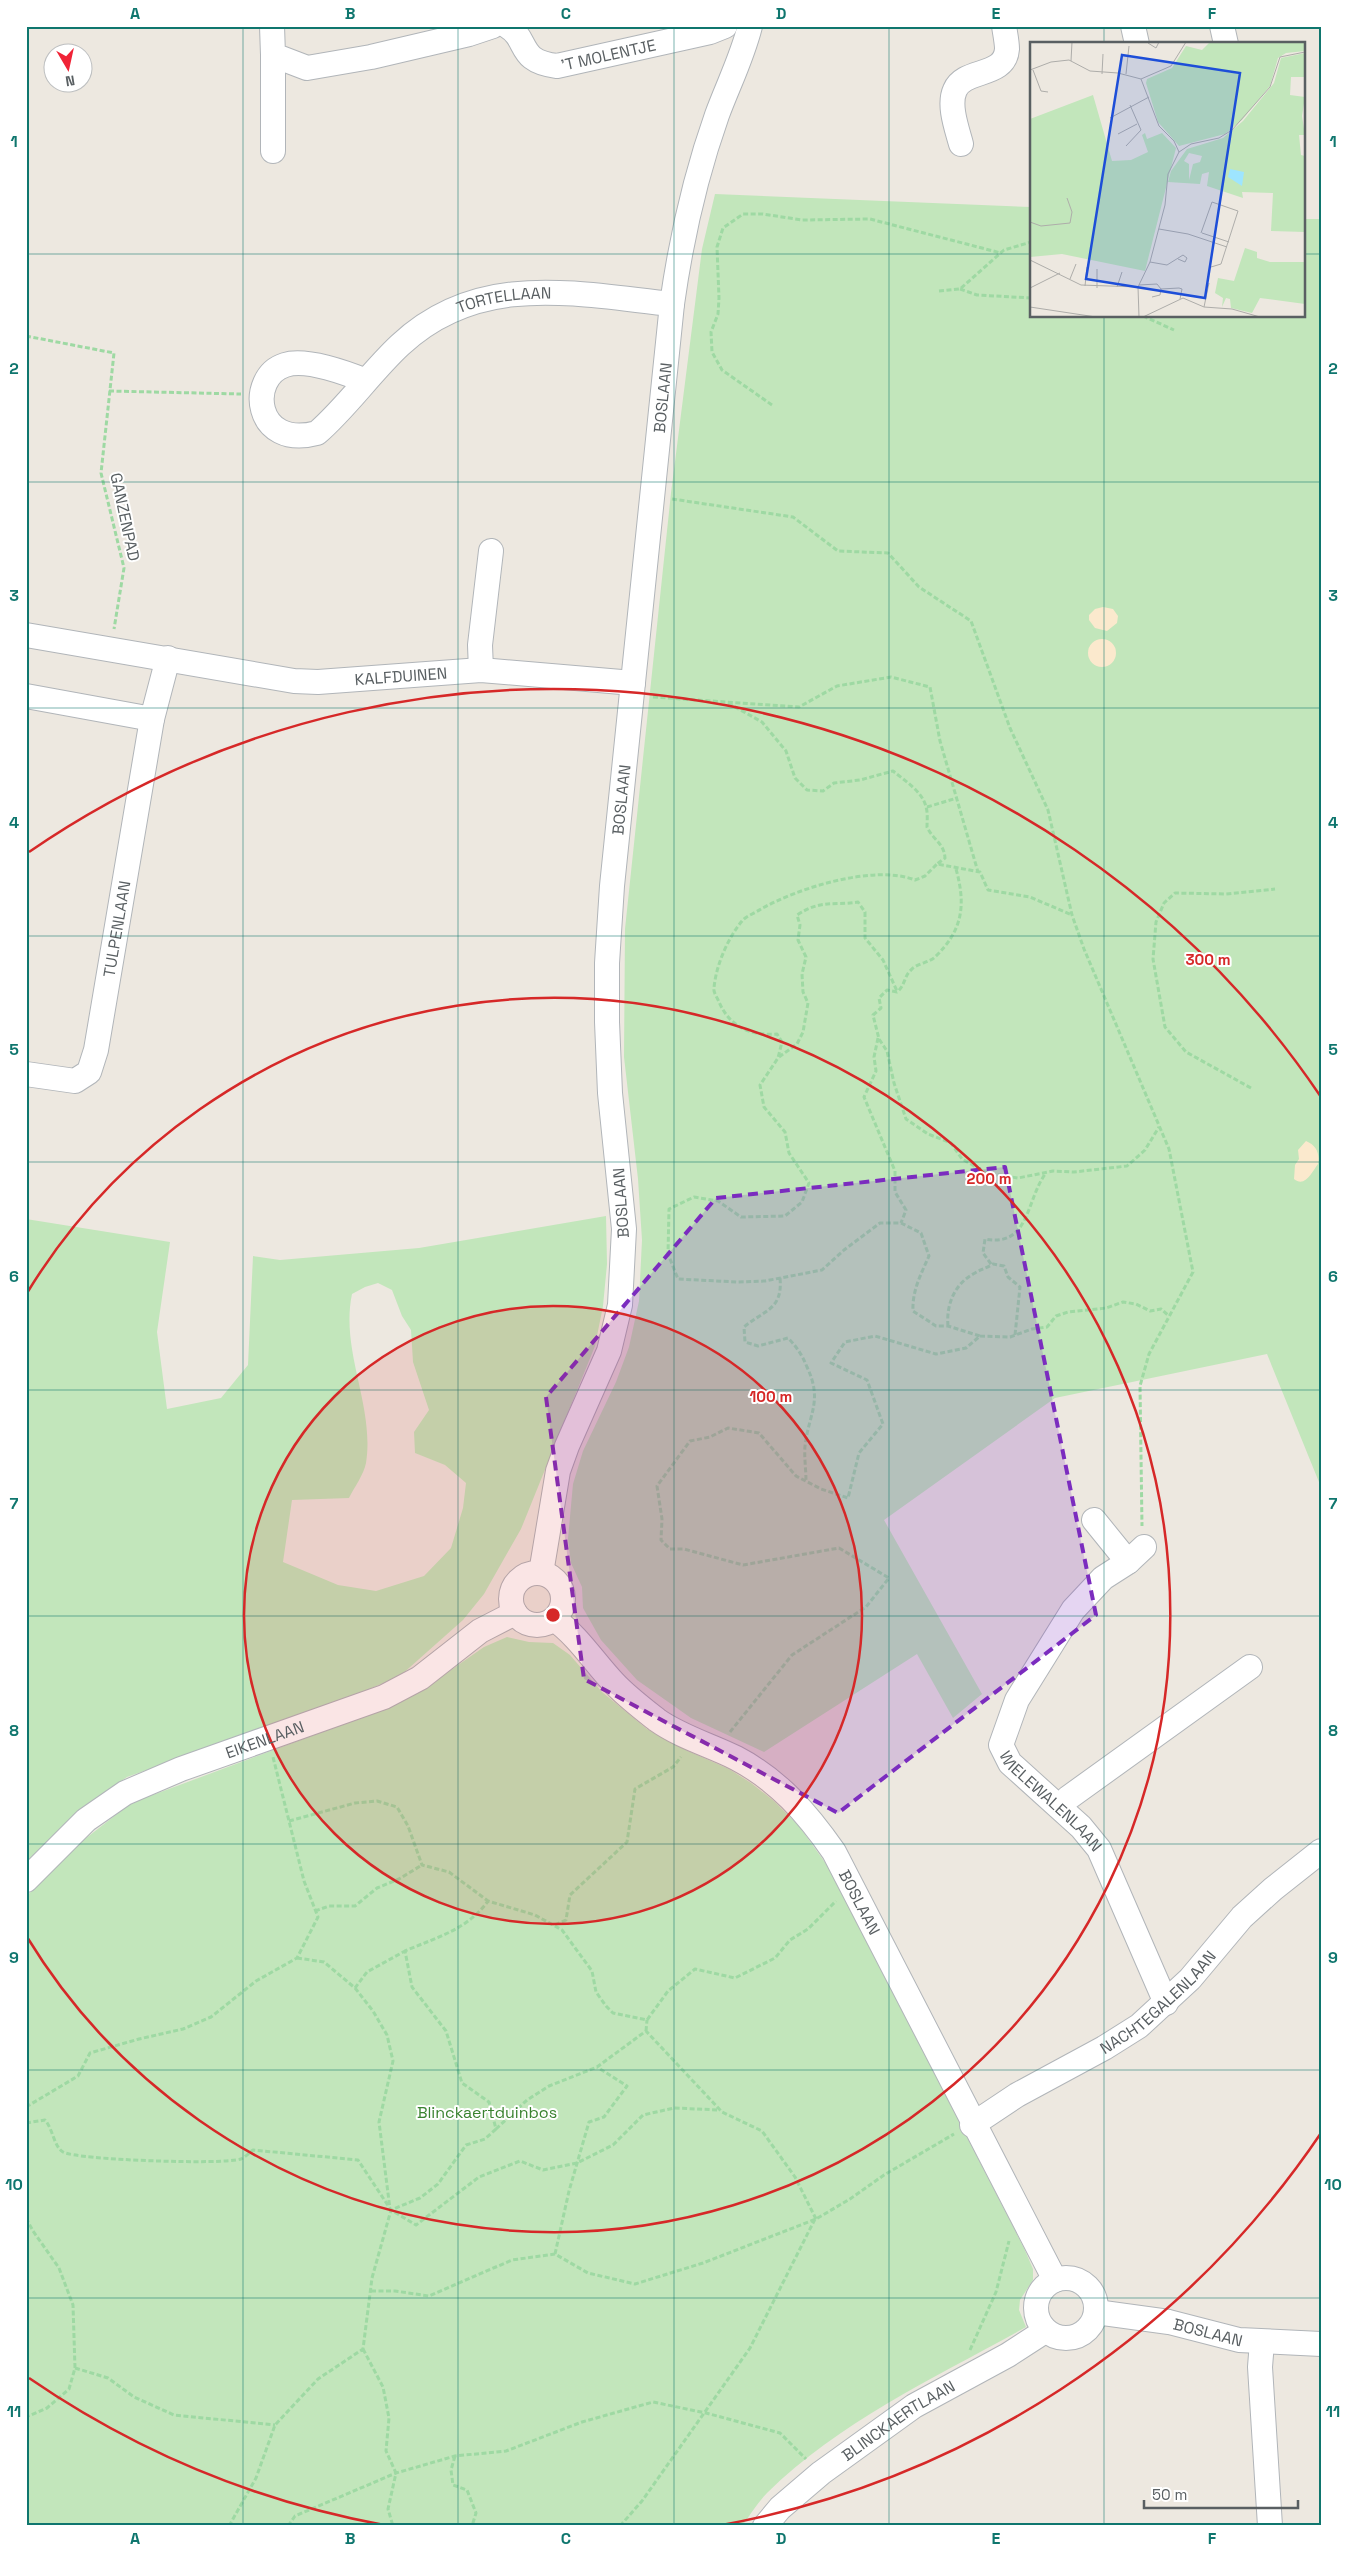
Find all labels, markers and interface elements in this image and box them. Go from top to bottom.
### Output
text: A [130,3,140,24]
text: B [345,3,355,24]
text: C [561,3,571,24]
text: D [776,3,786,24]
text: E [992,3,1001,24]
text: F [1208,3,1217,24]
street label: 'T MOLENTJE [559,34,658,75]
north arrow [42,42,92,92]
inset map [1030,42,1304,318]
text: N [64,71,76,90]
text: 1 [10,131,18,152]
text: 1 [1329,131,1337,152]
street label: TORTELLAAN [453,282,551,318]
text: 2 [9,358,19,379]
text: 2 [1328,358,1338,379]
street label: BOSLAAN [648,362,676,434]
street label: GANZENPAD [105,471,145,563]
text: 3 [9,585,19,606]
text: 3 [1328,585,1338,606]
street label: KALFDUINEN [354,662,448,690]
street label: BOSLAAN [607,763,635,836]
text: 4 [9,812,19,833]
text: 4 [1328,812,1338,833]
street label: TULPENLAAN [98,879,135,979]
text: 300 m [1185,950,1231,969]
text: 5 [9,1039,19,1060]
text: 5 [1328,1039,1338,1060]
street label: BOSLAAN [608,1167,634,1239]
text: 200 m [967,1169,1011,1188]
text: 6 [9,1266,19,1287]
text: 6 [1328,1266,1338,1287]
text: 100 m [750,1387,792,1406]
text: 7 [10,1493,19,1514]
text: 7 [1329,1493,1338,1514]
centre of rings [544,1606,562,1624]
street label: EIKENLAAN [223,1716,307,1763]
text: 8 [9,1720,19,1741]
text: 8 [1328,1720,1338,1741]
street label: WIELEWALENLAAN [995,1747,1107,1855]
street label: BOSLAAN [834,1866,885,1938]
street label: NACHTEGALENLAAN [1096,1946,1220,2059]
text: 9 [9,1947,19,1968]
text: 9 [1328,1947,1338,1968]
park label: Blinckaertduinbos [417,2102,557,2123]
text: 10 [5,2174,23,2195]
text: 10 [1324,2174,1342,2195]
street label: BOSLAAN [1171,2313,1245,2351]
street label: BLINCKAERTLAAN [837,2375,959,2465]
text: 11 [7,2401,21,2422]
text: 11 [1326,2401,1340,2422]
scale bar [1144,2477,1298,2509]
text: 50 m [1152,2485,1187,2504]
text: A [130,2528,140,2549]
text: B [345,2528,355,2549]
text: C [561,2528,571,2549]
text: D [776,2528,786,2549]
text: E [992,2528,1001,2549]
text: F [1208,2528,1217,2549]

